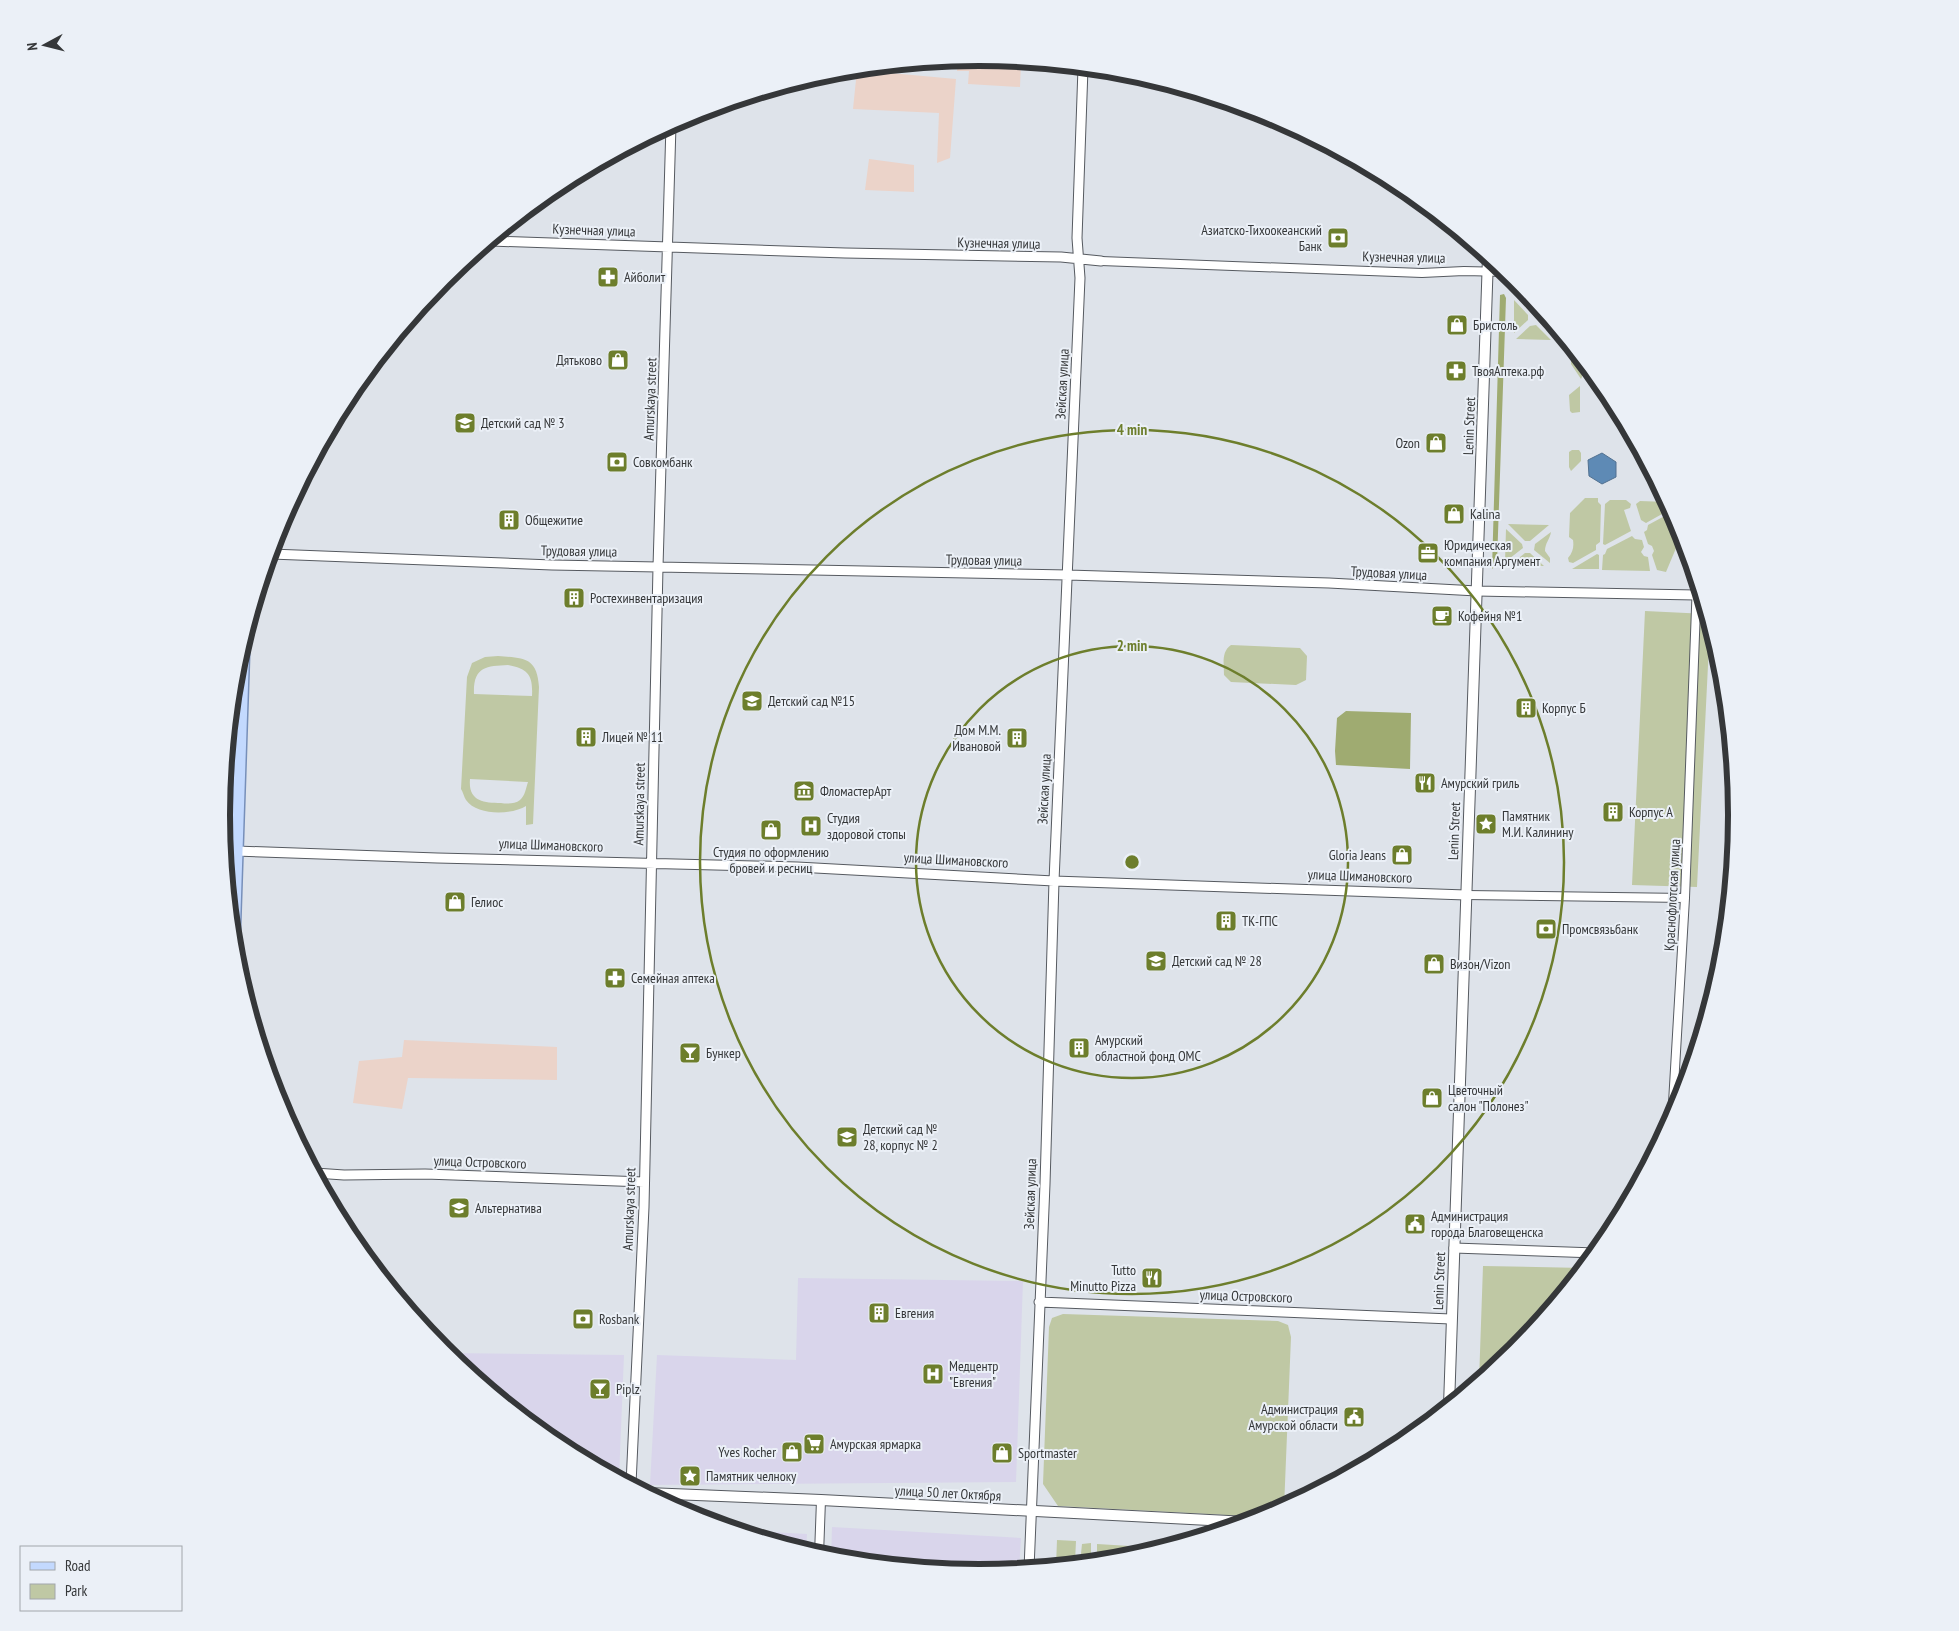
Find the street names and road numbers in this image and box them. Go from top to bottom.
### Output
street label: Кузнечная улица [552,220,636,240]
street label: Кузнечная улица [957,233,1041,253]
street label: Кузнечная улица [1362,247,1446,267]
street label: Зейская улица [1051,348,1073,420]
street label: Amurskaya street [640,357,660,441]
street label: Lenin Street [1459,396,1479,455]
street label: Трудовая улица [541,541,617,561]
street label: Трудовая улица [946,550,1022,570]
street label: Трудовая улица [1350,562,1428,584]
street label: Зейская улица [1033,753,1055,825]
street label: Amurskaya street [629,762,649,846]
street label: Lenin Street [1444,801,1464,860]
street label: улица Шимановского [498,834,604,856]
street label: Краснофлотская улица [1660,838,1684,952]
street label: улица Шимановского [903,848,1009,872]
street label: улица Шимановского [1307,865,1413,887]
street label: улица Островского [433,1151,527,1173]
street label: Зейская улица [1020,1158,1040,1230]
street label: Amurskaya street [619,1167,639,1251]
street label: Lenin Street [1429,1251,1449,1310]
street label: улица Островского [1199,1285,1293,1307]
street label: улица 50 лет Октября [894,1481,1002,1505]

